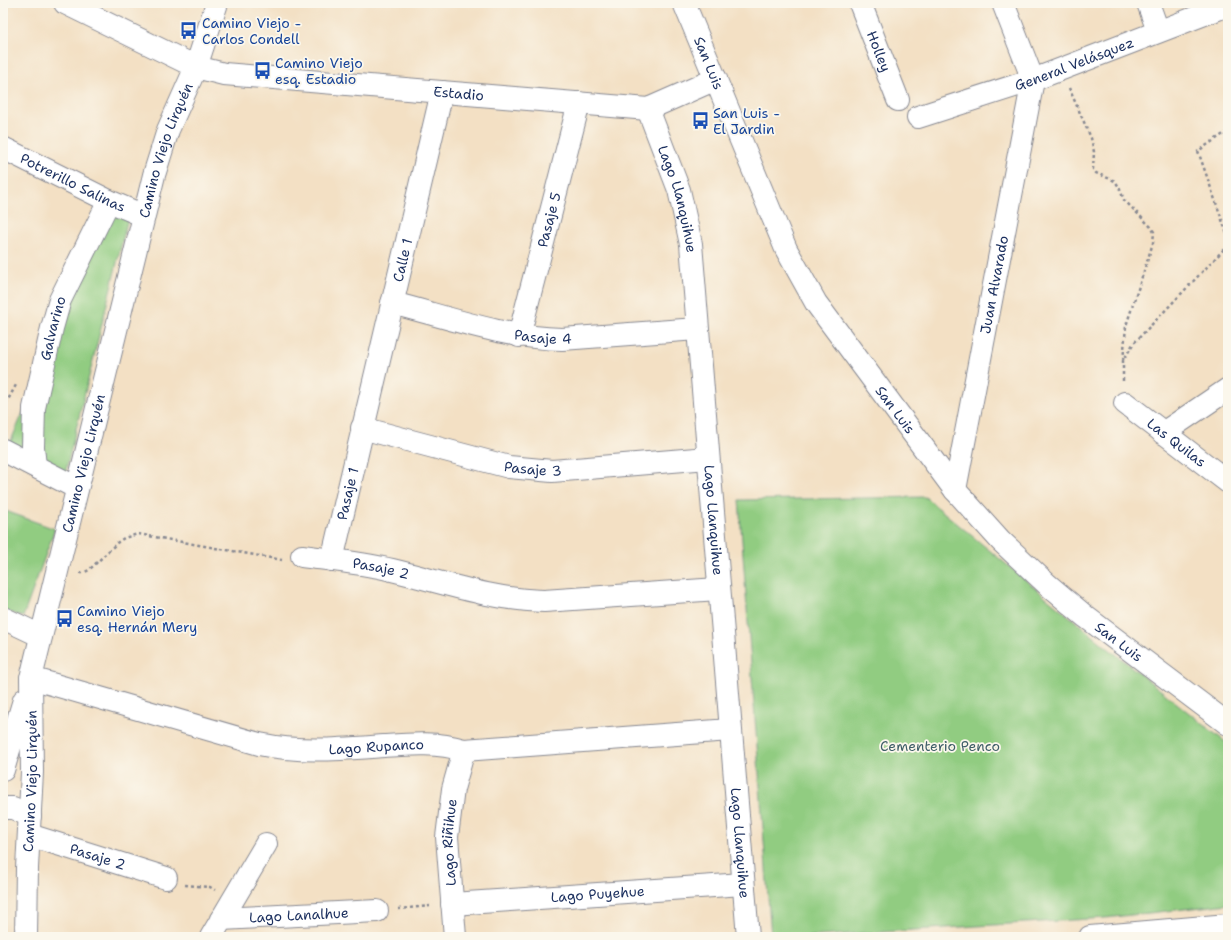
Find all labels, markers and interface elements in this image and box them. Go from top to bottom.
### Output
place label: Camino Viejo - Carlos Condell [202,14,301,48]
bus stop icon: Camino Viejo - Carlos Condell [179,21,199,41]
street label: Holley [863,28,895,75]
street label: General Velásquez [1012,33,1136,94]
street label: San Luis [690,34,728,92]
place label: Camino Viejo esq. Estadio [275,54,363,88]
bus stop icon: Camino Viejo esq. Estadio [252,61,272,81]
street label: Camino Viejo Lirquén [135,79,197,220]
street label: Estadio [433,82,484,104]
place label: San Luis - El Jardin [713,104,780,138]
bus stop icon: San Luis - El Jardin [690,111,710,131]
street label: Lago Llanquihue [654,143,701,253]
street label: Potrerillo Salinas [17,149,128,216]
street label: Pasaje 5 [533,190,565,249]
street label: Juan Alvarado [976,234,1012,335]
street label: Calle 1 [389,237,416,284]
street label: Galvarino [36,294,70,362]
street label: Pasaje 4 [513,325,572,348]
street label: San Luis [872,382,919,437]
street label: Camino Viejo Lirquén [58,392,109,535]
street label: Las Quilas [1143,414,1210,471]
street label: Pasaje 3 [502,457,562,480]
street label: Lago Llanquihue [700,464,727,576]
street label: Pasaje 1 [333,466,362,522]
street label: Pasaje 2 [351,554,411,583]
place label: Camino Viejo esq. Hernán Mery [77,602,197,636]
bus stop icon: Camino Viejo esq. Hernán Mery [54,609,74,629]
street label: San Luis [1091,618,1146,666]
street label: Camino Viejo Lirquén [19,710,41,852]
street label: Lago Rupanco [328,735,424,758]
park label: Cementerio Penco [880,737,1000,755]
street label: Lago Llanquihue [727,787,754,899]
street label: Lago Riñihue [438,798,461,887]
street label: Pasaje 2 [67,839,128,874]
street label: Lago Puyehue [550,882,645,906]
street label: Lago Lanalhue [249,903,349,927]

